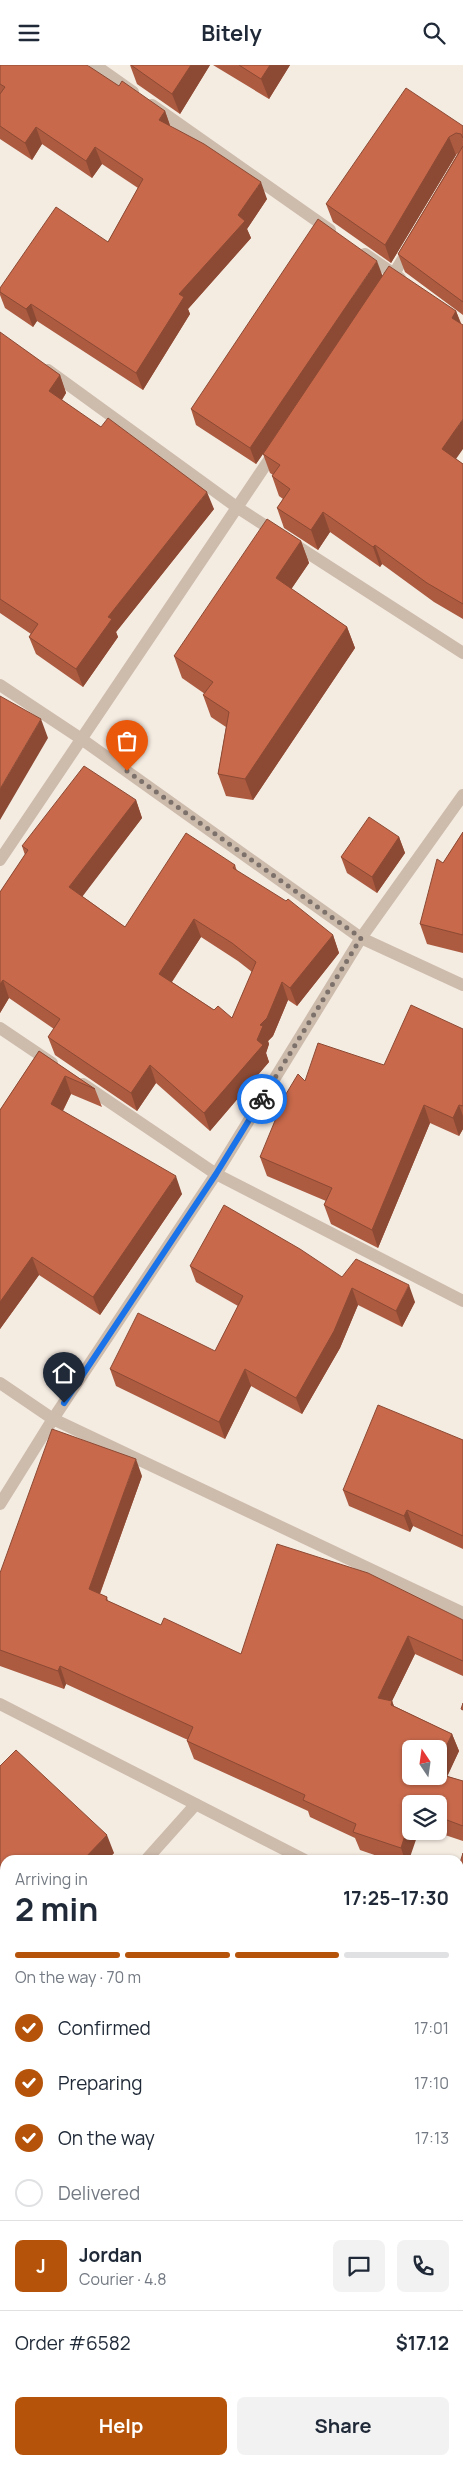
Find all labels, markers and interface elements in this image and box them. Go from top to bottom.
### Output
text: Bitely [201,18,262,48]
icon: menu [15,19,43,47]
icon: search [420,19,448,47]
pin [106,720,148,771]
icon: bag [113,727,141,755]
courier [237,1074,287,1124]
icon: bike [248,1085,276,1113]
pin [43,1352,85,1403]
icon: home [50,1359,78,1387]
north arrow [402,1740,448,1785]
map controls [402,1740,447,1840]
button: layers [402,1795,447,1840]
text: Arriving in [15,1868,88,1890]
text: 17:25–17:30 [343,1885,449,1911]
text: 2 min [15,1887,98,1931]
text: On the way · 70 m [15,1966,141,1988]
icon: check [15,2014,43,2042]
text: Confirmed [58,2015,151,2041]
text: 17:01 [414,2017,449,2039]
icon: check [15,2069,43,2097]
text: Preparing [58,2070,143,2096]
text: 17:10 [414,2072,449,2094]
icon: check [15,2124,43,2152]
text: On the way [58,2125,155,2151]
text: 17:13 [415,2127,449,2149]
text: Delivered [58,2180,140,2206]
button: chat [333,2240,385,2292]
button: phone [397,2240,449,2292]
text: Jordan [79,2242,142,2268]
text: J [36,2253,46,2279]
text: Courier · 4.8 [79,2268,167,2290]
text: Order #6582 [15,2330,131,2356]
text: $17.12 [396,2330,449,2356]
button: Help [15,2397,227,2455]
button: Share [237,2397,449,2455]

